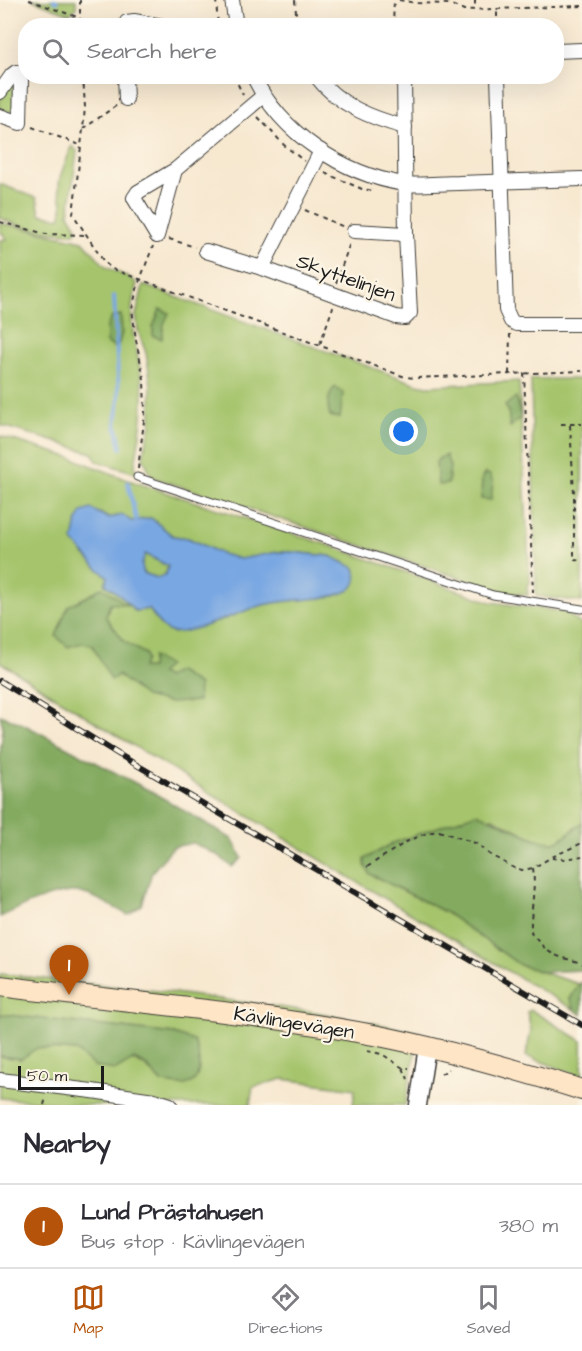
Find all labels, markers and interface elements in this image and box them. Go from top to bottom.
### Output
search box [18,18,564,84]
icon: search [39,35,72,68]
text: Search here [87,36,217,67]
street label: Skyttelinjen [292,247,399,310]
your location [389,417,418,446]
pin: 1 [50,946,88,995]
street label: Kävlingevägen [232,1000,356,1047]
scale bar [18,1063,104,1090]
text: 50 m [27,1065,67,1087]
text: Nearby [24,1126,111,1162]
text: Lund Prästahusen [81,1197,263,1228]
text: 1 [42,1212,45,1240]
text: 380 m [499,1212,558,1240]
text: Bus stop · Kävlingevägen [81,1228,304,1256]
tab: Map [72,1281,105,1339]
tab: Directions [249,1281,323,1339]
tab: Saved [467,1281,510,1339]

